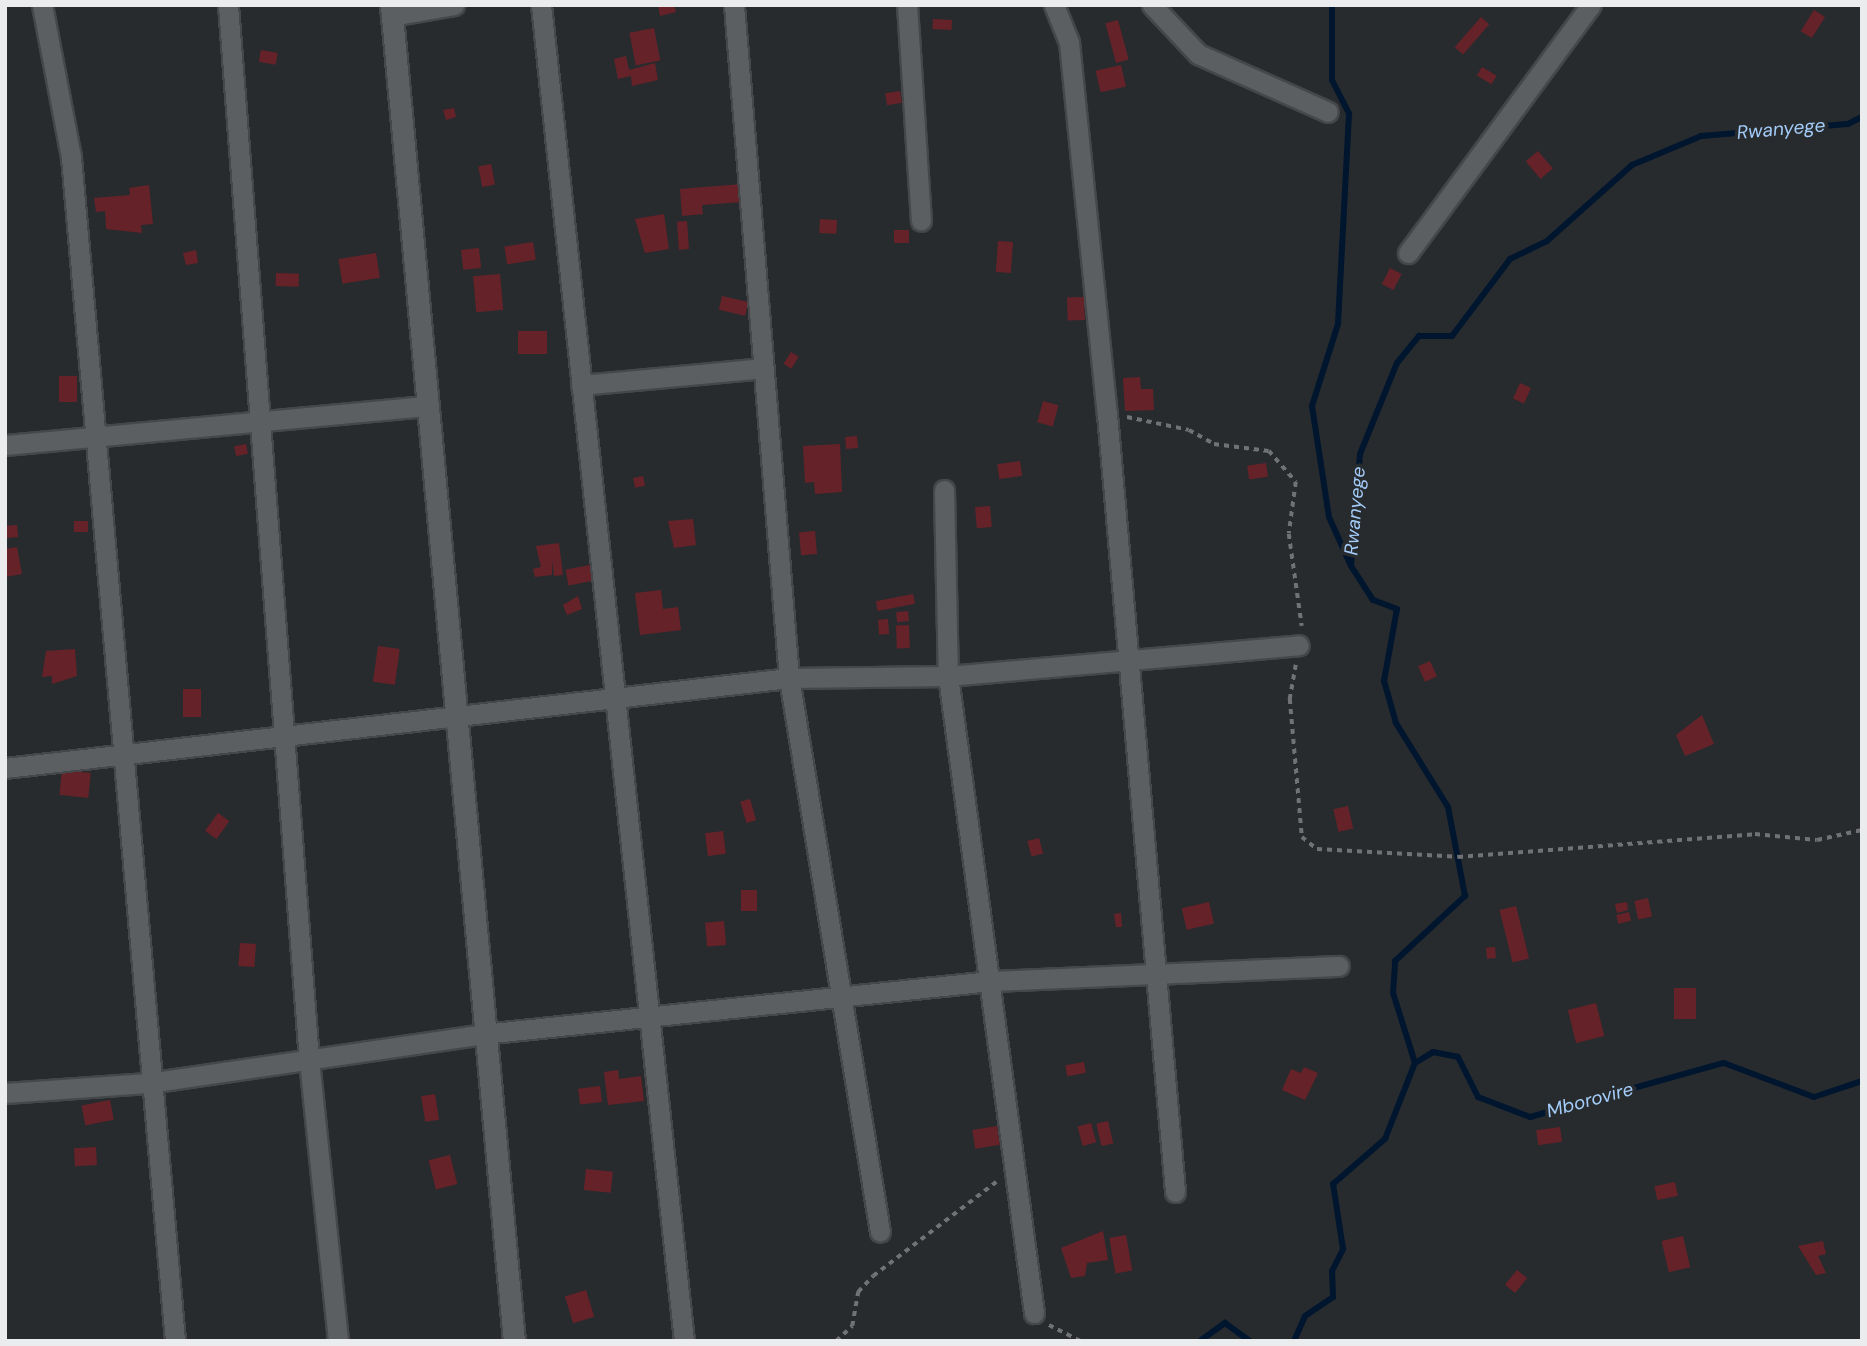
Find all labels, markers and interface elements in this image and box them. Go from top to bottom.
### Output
water label: Rwanyege [1736,114,1826,144]
water label: Rwanyege [1340,466,1370,556]
water label: Mborovire [1544,1077,1636,1123]

